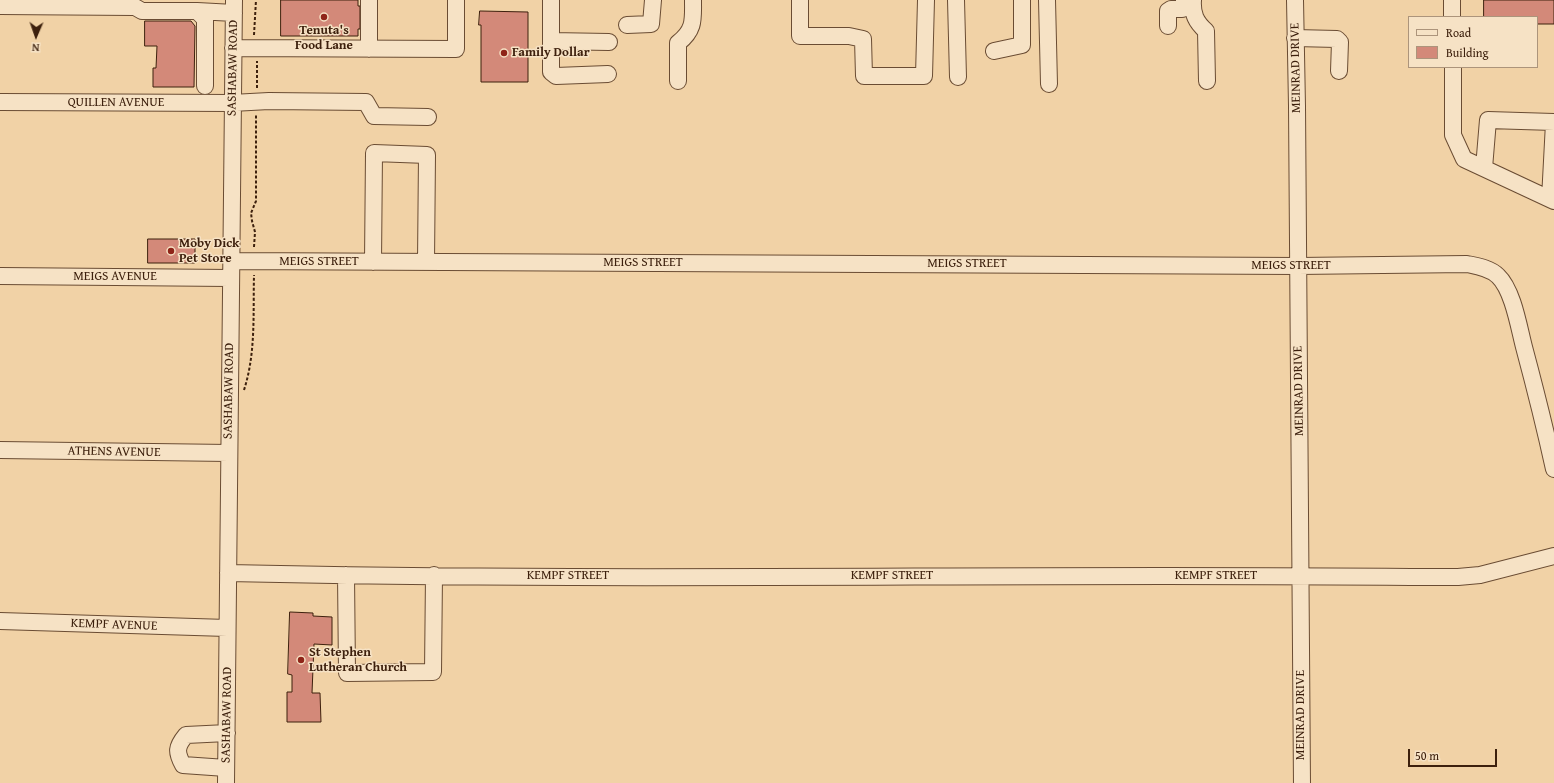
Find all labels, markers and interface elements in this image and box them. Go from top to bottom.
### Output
marker: Tenuta's Food Lane [319,12,329,22]
north arrow [16,16,56,56]
legend [1408,16,1538,68]
street label: SASHABAW ROAD [224,20,242,116]
place label: Tenuta's Food Lane [295,23,353,54]
street label: MEINRAD DRIVE [1287,23,1305,113]
text: Road [1446,24,1471,41]
text: N [32,40,40,56]
text: Building [1446,44,1489,61]
place label: Family Dollar [512,45,590,61]
marker: Family Dollar [499,48,509,58]
street label: QUILLEN AVENUE [68,95,164,111]
place label: Moby Dick Pet Store [179,236,239,267]
marker: Moby Dick Pet Store [166,246,176,256]
street label: MEIGS STREET [279,254,359,270]
street label: MEIGS STREET [603,255,683,271]
street label: MEIGS STREET [927,256,1007,272]
street label: MEIGS STREET [1251,258,1331,274]
street label: MEIGS AVENUE [73,269,157,285]
street label: SASHABAW ROAD [220,343,238,439]
street label: MEINRAD DRIVE [1290,346,1308,436]
street label: ATHENS AVENUE [67,443,161,461]
street label: KEMPF STREET [527,568,609,584]
street label: KEMPF STREET [851,568,933,584]
street label: KEMPF STREET [1175,568,1257,584]
street label: KEMPF AVENUE [70,616,158,634]
place label: St Stephen Lutheran Church [309,645,407,676]
marker: St Stephen Lutheran Church [296,655,306,665]
street label: SASHABAW ROAD [218,667,236,763]
street label: MEINRAD DRIVE [1293,670,1309,760]
scale bar [1410,741,1499,767]
text: 50 m [1415,747,1439,764]

